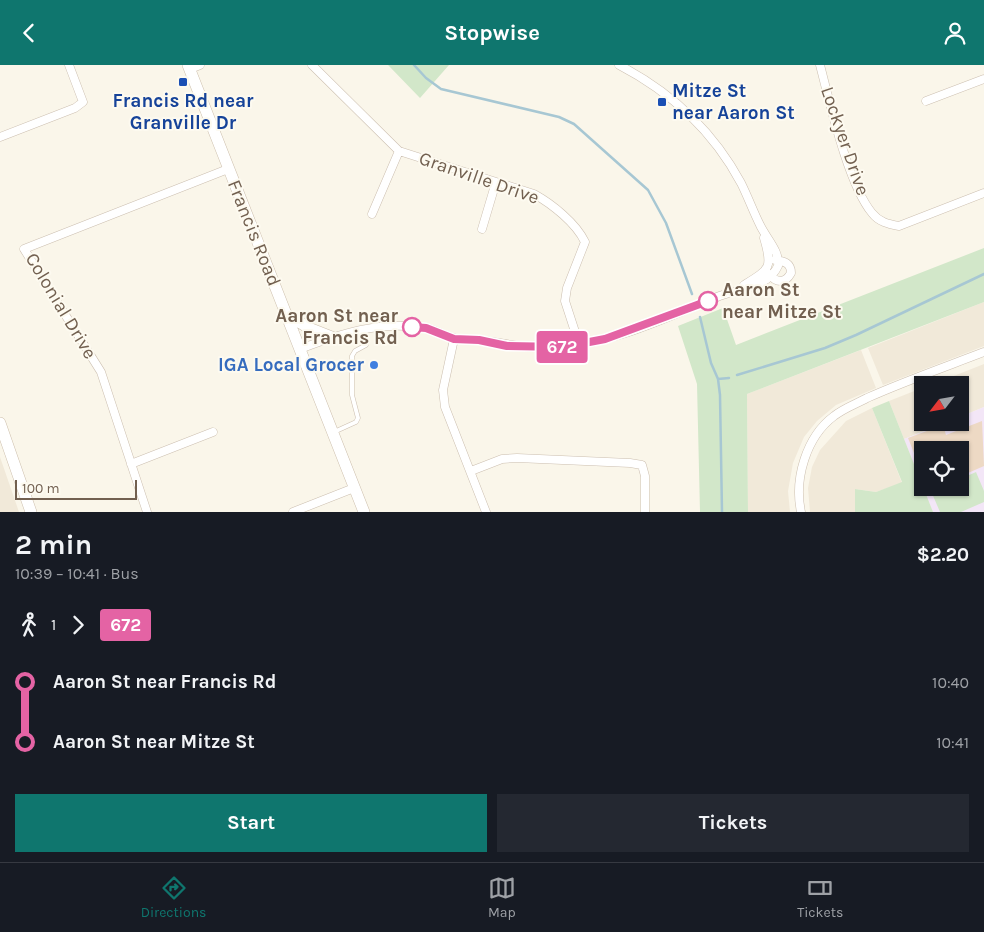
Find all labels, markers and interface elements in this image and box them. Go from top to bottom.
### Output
icon: back [15,19,43,47]
icon: person [941,19,969,47]
text: Stopwise [444,20,540,46]
marker: Francis Rd near Granville Dr [177,76,189,88]
place label: Mitze St near Aaron St [672,80,795,124]
street label: Lockyer Drive [816,84,874,198]
place label: Francis Rd near Granville Dr [112,90,254,134]
marker: Mitze St near Aaron St [656,96,668,108]
street label: Granville Drive [416,147,542,209]
street label: Francis Road [223,177,285,289]
street label: Colonial Drive [21,249,101,363]
place label: Aaron St near Mitze St [722,279,842,323]
marker: Aaron St near Mitze St [698,291,718,311]
place label: Aaron St near Francis Rd [275,305,399,349]
marker: Aaron St near Francis Rd [402,317,422,337]
line badge: 672 [533,331,591,363]
text: 672 [547,336,577,358]
place label: IGA Local Grocer [218,354,365,376]
marker: IGA Local Grocer [368,359,380,371]
north arrow [914,376,969,431]
map controls [914,376,969,496]
button: locate [914,441,969,496]
scale bar [15,477,138,500]
text: 100 m [22,480,60,497]
text: 2 min [15,528,92,561]
text: $2.20 [917,544,969,566]
text: 10:39 – 10:41 · Bus [15,564,139,583]
icon: walk [15,611,43,639]
icon: forward [64,611,92,639]
text: 672 [110,614,141,636]
text: 1 [51,615,56,634]
text: Aaron St near Francis Rd [53,671,276,693]
text: 10:40 [932,673,969,692]
text: Aaron St near Mitze St [53,731,255,753]
text: 10:41 [936,733,969,752]
button: Start [15,794,487,852]
button: Tickets [497,794,969,852]
tab: Directions [141,874,206,921]
tab: Map [488,874,516,921]
tab: Tickets [797,874,843,921]

